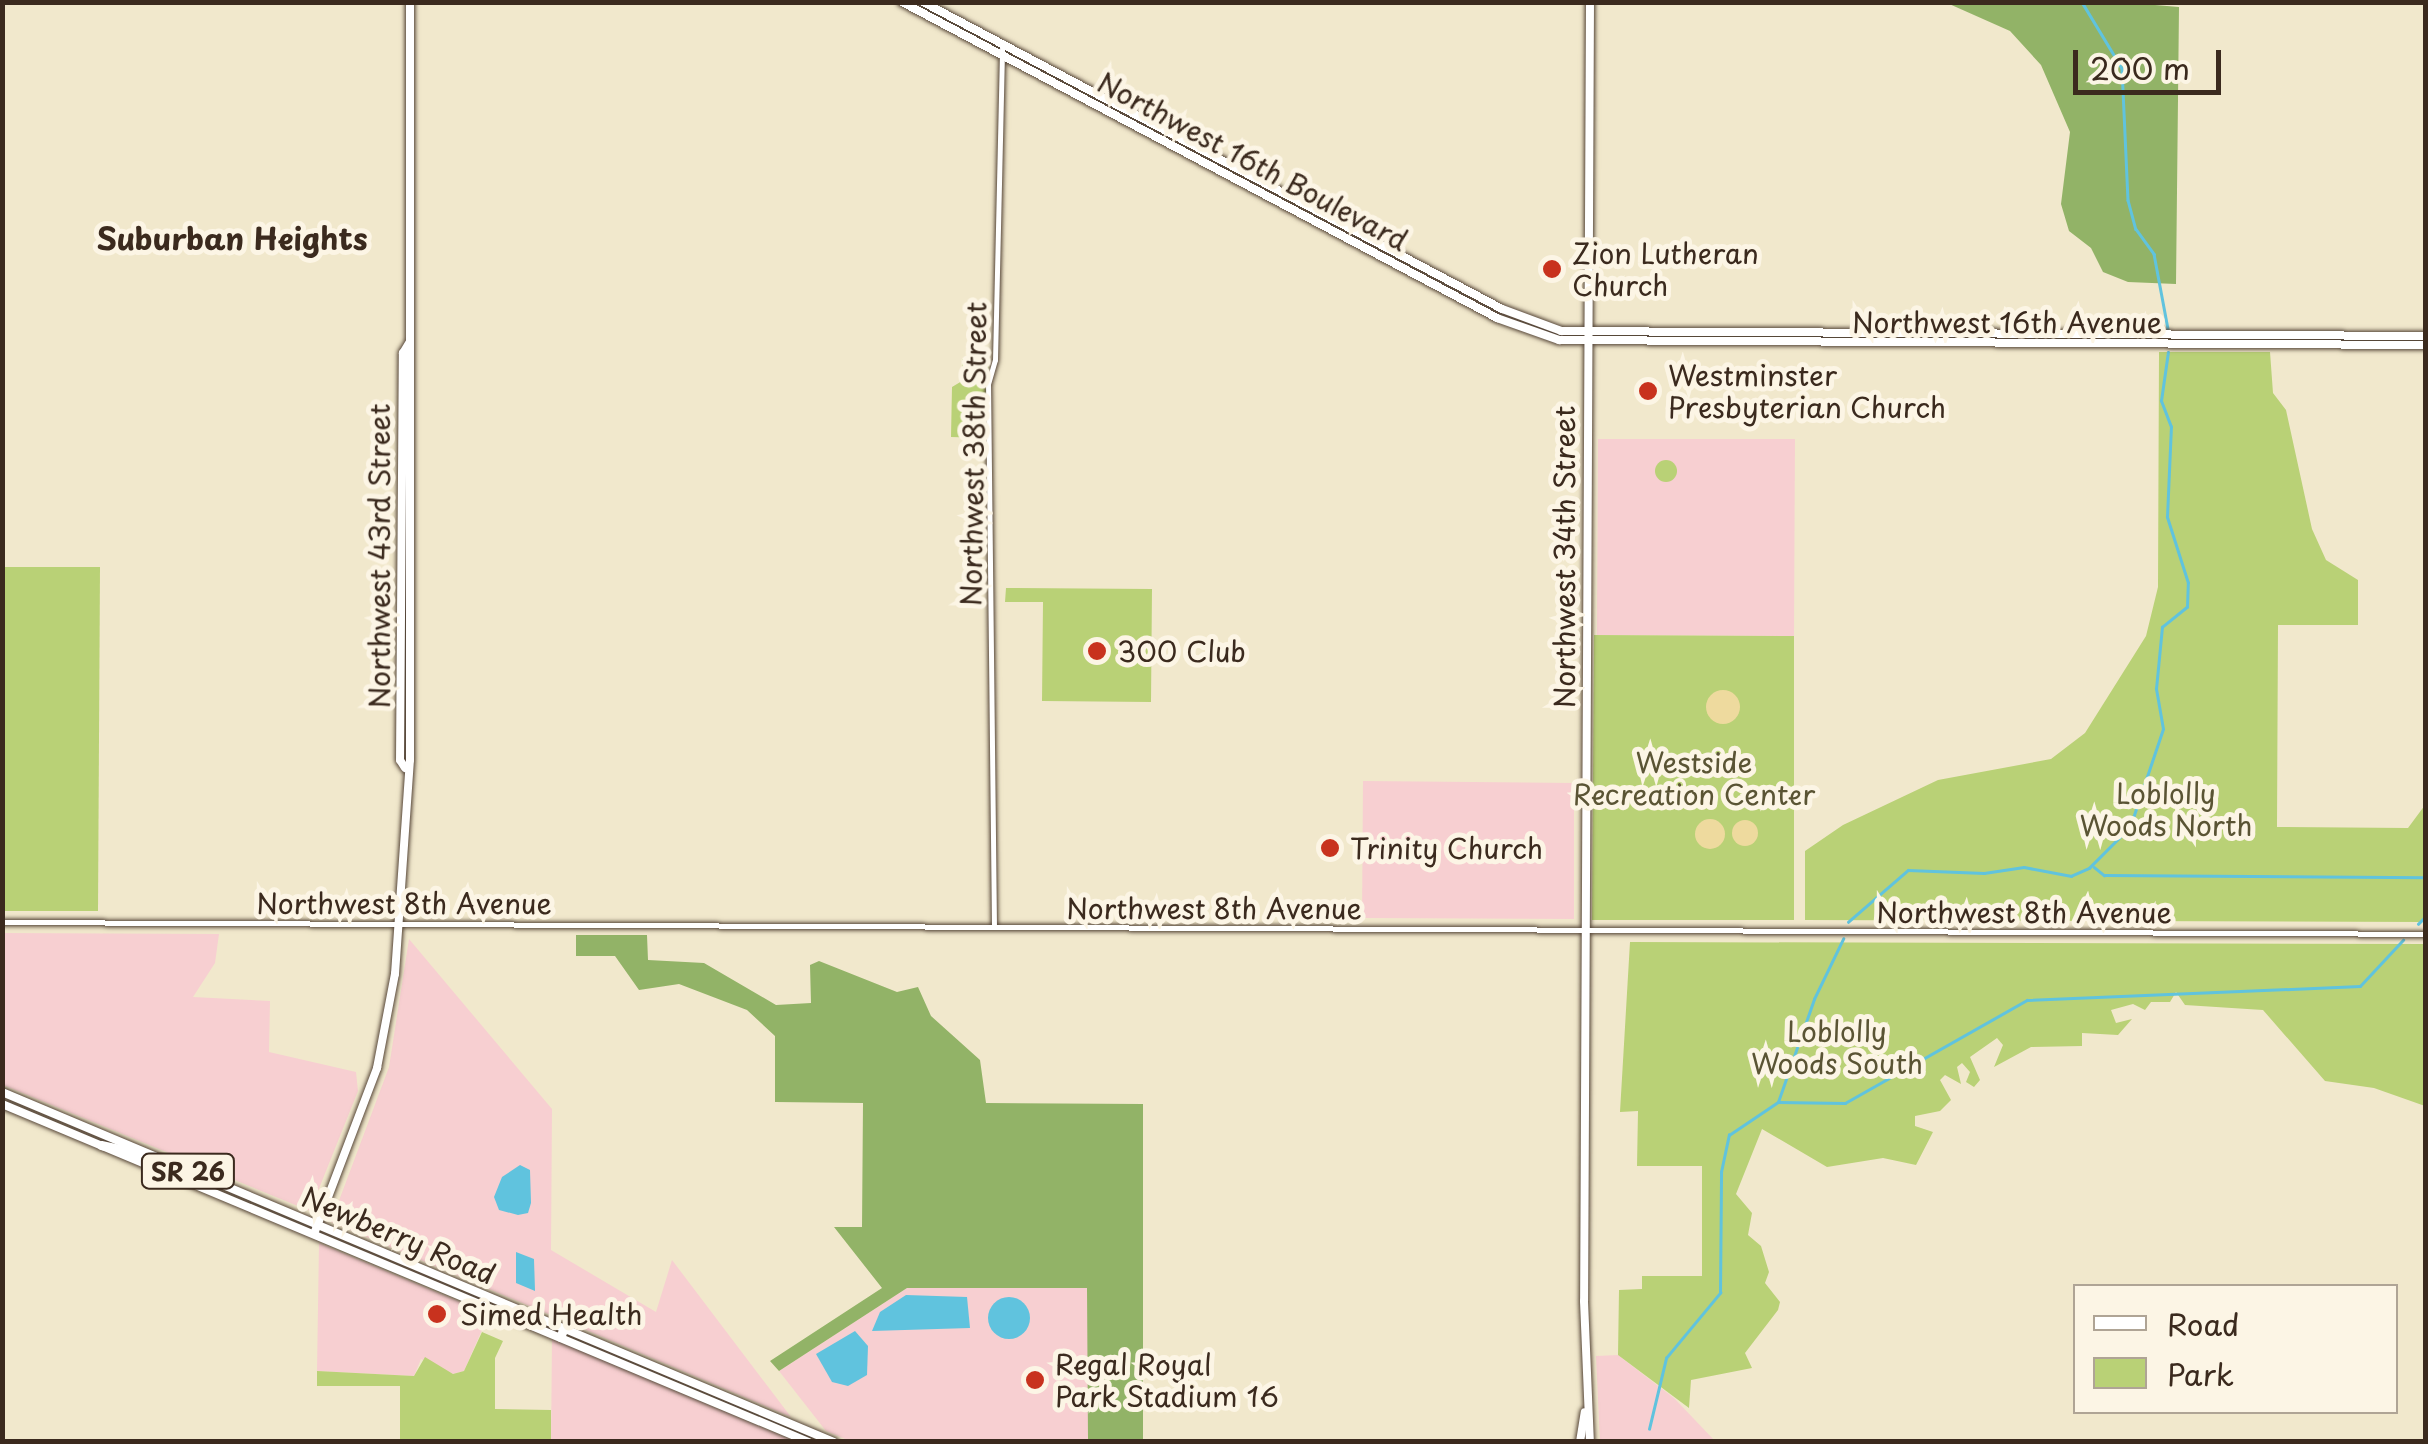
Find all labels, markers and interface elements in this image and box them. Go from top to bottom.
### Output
scale bar [2078,30,2226,92]
text: 200 m [2090,45,2190,90]
street label: Northwest 16th Boulevard [1090,64,1416,258]
district label: Suburban Heights [97,220,367,256]
place label: Zion Lutheran Church [1572,236,1759,302]
marker: Zion Lutheran Church [1541,258,1563,280]
street label: Northwest 38th Street [954,301,992,607]
street label: Northwest 16th Avenue [1850,305,2164,339]
place label: Westminster Presbyterian Church [1668,358,1945,424]
marker: Westminster Presbyterian Church [1637,380,1659,402]
street label: Northwest 43rd Street [362,403,396,709]
street label: Northwest 34th Street [1547,405,1581,709]
place label: 300 Club [1117,634,1245,668]
marker: 300 Club [1086,640,1108,662]
park label: Westside Recreation Center [1572,745,1816,811]
park label: Loblolly Woods North [2079,776,2253,842]
place label: Trinity Church [1350,831,1544,865]
marker: Trinity Church [1319,837,1341,859]
street label: Northwest 8th Avenue [255,886,553,920]
street label: Northwest 8th Avenue [1065,891,1363,925]
street label: Northwest 8th Avenue [1875,895,2173,929]
park label: Loblolly Woods South [1750,1014,1924,1080]
road number: SR 26 [138,1151,238,1191]
street label: Newberry Road [297,1179,501,1291]
legend [2073,1284,2398,1414]
place label: Simed Health [460,1297,644,1331]
marker: Simed Health [424,1301,450,1327]
text: Road [2167,1301,2240,1346]
place label: Regal Royal Park Stadium 16 [1055,1347,1279,1413]
text: Park [2167,1351,2234,1396]
marker: Regal Royal Park Stadium 16 [1024,1369,1046,1391]

